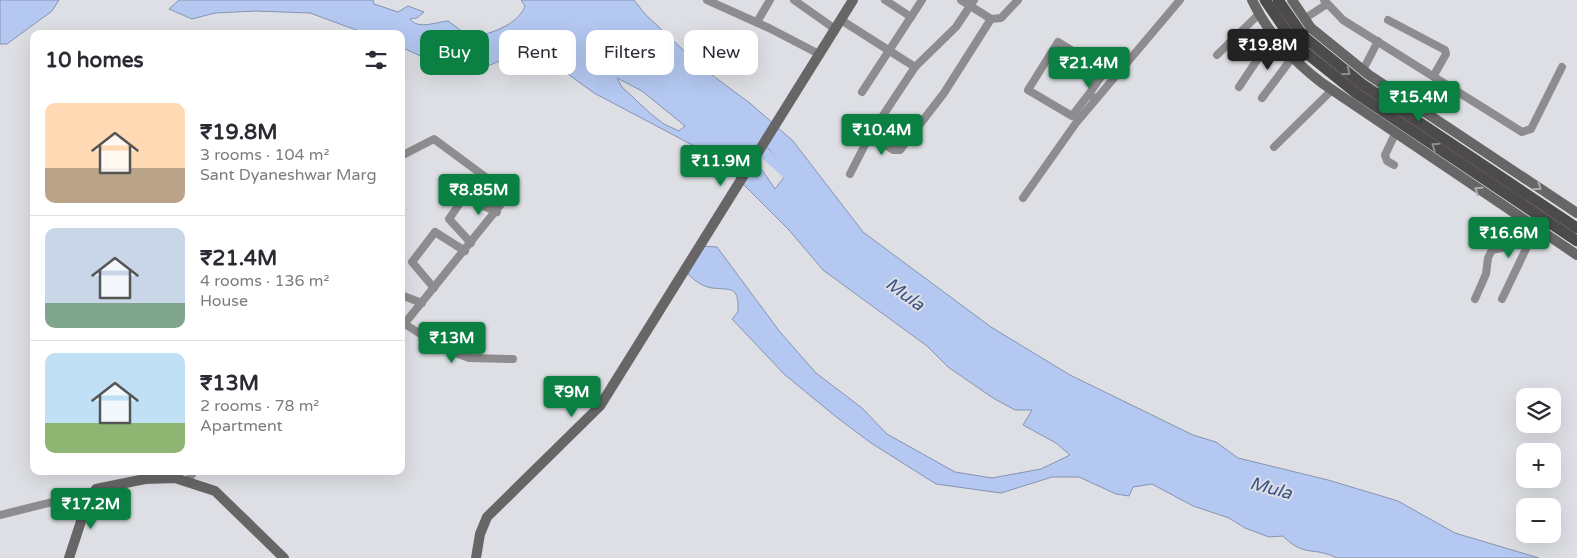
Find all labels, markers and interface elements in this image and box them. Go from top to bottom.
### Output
pin: ₹19.8M [1227,28,1309,71]
chip: Buy [420,30,489,75]
chip: Rent [499,30,576,75]
chip: Filters [586,30,674,75]
chip: New [684,30,758,75]
text: ₹19.8M [1238,35,1298,55]
icon: filters [362,46,390,74]
pin: ₹21.4M [1048,46,1130,89]
text: 10 homes [45,48,144,73]
text: ₹21.4M [1060,53,1118,73]
one-way arrow [1341,67,1350,75]
pin: ₹15.4M [1378,80,1460,123]
text: ₹15.4M [1390,87,1448,107]
pin: ₹10.4M [841,114,923,156]
text: ₹19.8M [200,120,278,145]
text: ₹10.4M [853,120,911,140]
icon: home [85,123,145,183]
one-way arrow [1431,143,1440,152]
pin: ₹11.9M [680,144,762,187]
text: 3 rooms · 104 m² [200,145,329,165]
text: ₹11.9M [691,151,751,171]
text: Sant Dyaneshwar Marg [200,165,377,185]
pin: ₹8.85M [438,174,520,216]
text: ₹8.85M [449,180,509,200]
one-way arrow [1532,181,1541,190]
one-way arrow [1474,186,1483,196]
pin: ₹16.6M [1468,216,1550,259]
text: ₹16.6M [1479,223,1539,243]
text: ₹21.4M [200,246,277,271]
icon: home [85,248,145,308]
text: 4 rooms · 136 m² [200,271,329,291]
water label: Mula [881,273,929,316]
text: House [200,291,248,311]
pin: ₹13M [422,322,482,364]
text: ₹13M [430,328,474,348]
text: ₹13M [200,371,259,396]
icon: home [85,373,145,433]
pin: ₹9M [548,376,596,418]
text: ₹9M [555,382,589,402]
map controls [1516,388,1561,543]
button: layers [1516,388,1561,433]
text: 2 rooms · 78 m² [200,396,319,416]
text: Apartment [200,416,283,436]
button: + [1516,443,1561,488]
water label: Mula [1248,472,1295,504]
pin: ₹17.2M [50,488,132,530]
text: ₹17.2M [62,494,120,514]
button: − [1516,498,1561,543]

